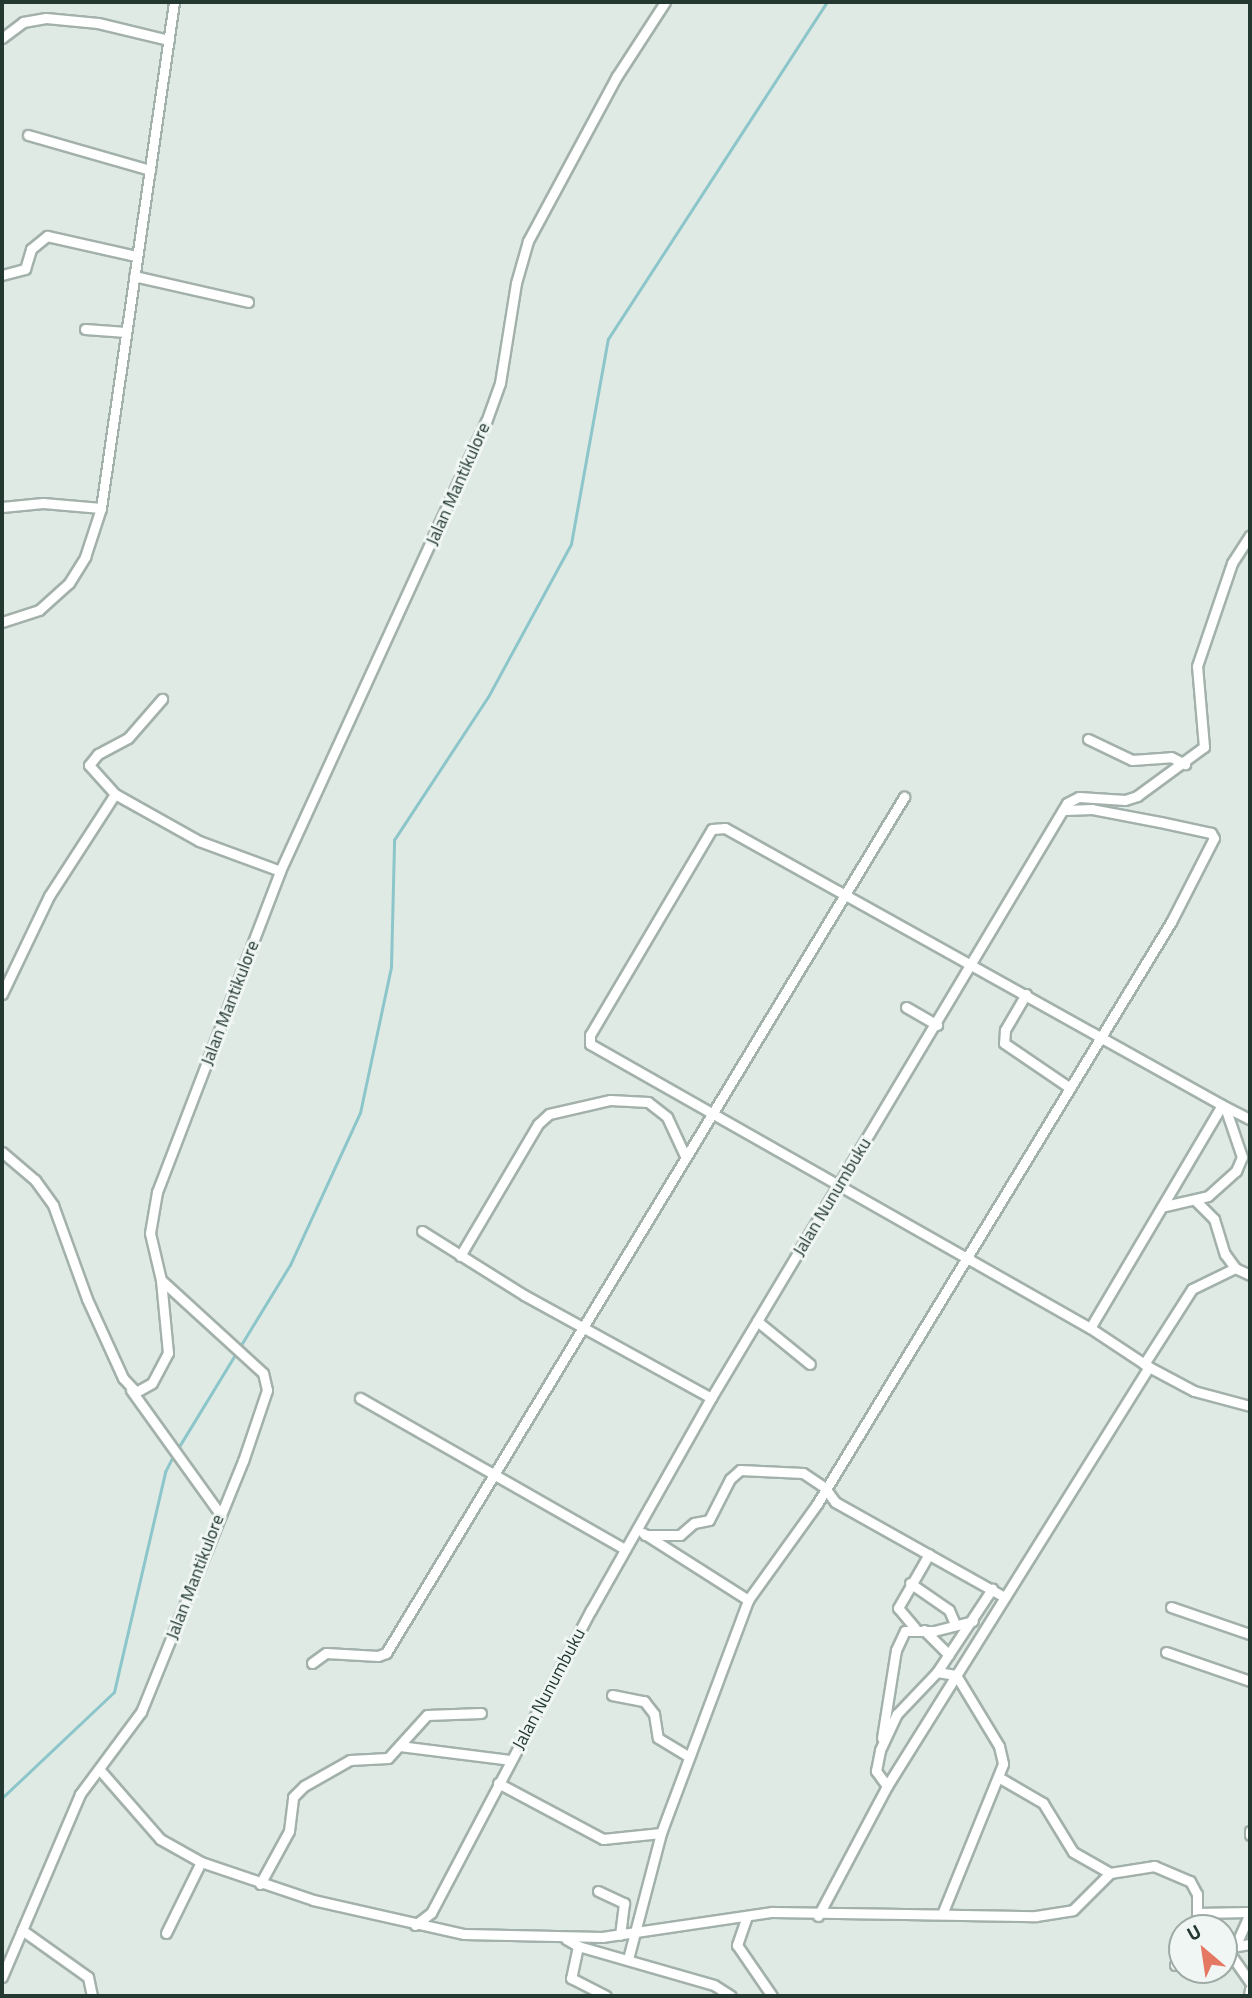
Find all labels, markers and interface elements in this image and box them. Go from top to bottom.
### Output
street label: Jalan Mantikulore [421,419,495,549]
street label: Jalan Mantikulore [196,938,264,1068]
street label: Jalan Nunumbuku [788,1134,876,1260]
street label: Jalan Mantikulore [161,1512,229,1642]
street label: Jalan Nunumbuku [508,1625,590,1753]
north arrow [1168,1914,1238,1984]
text: U [1181,1916,1206,1948]

